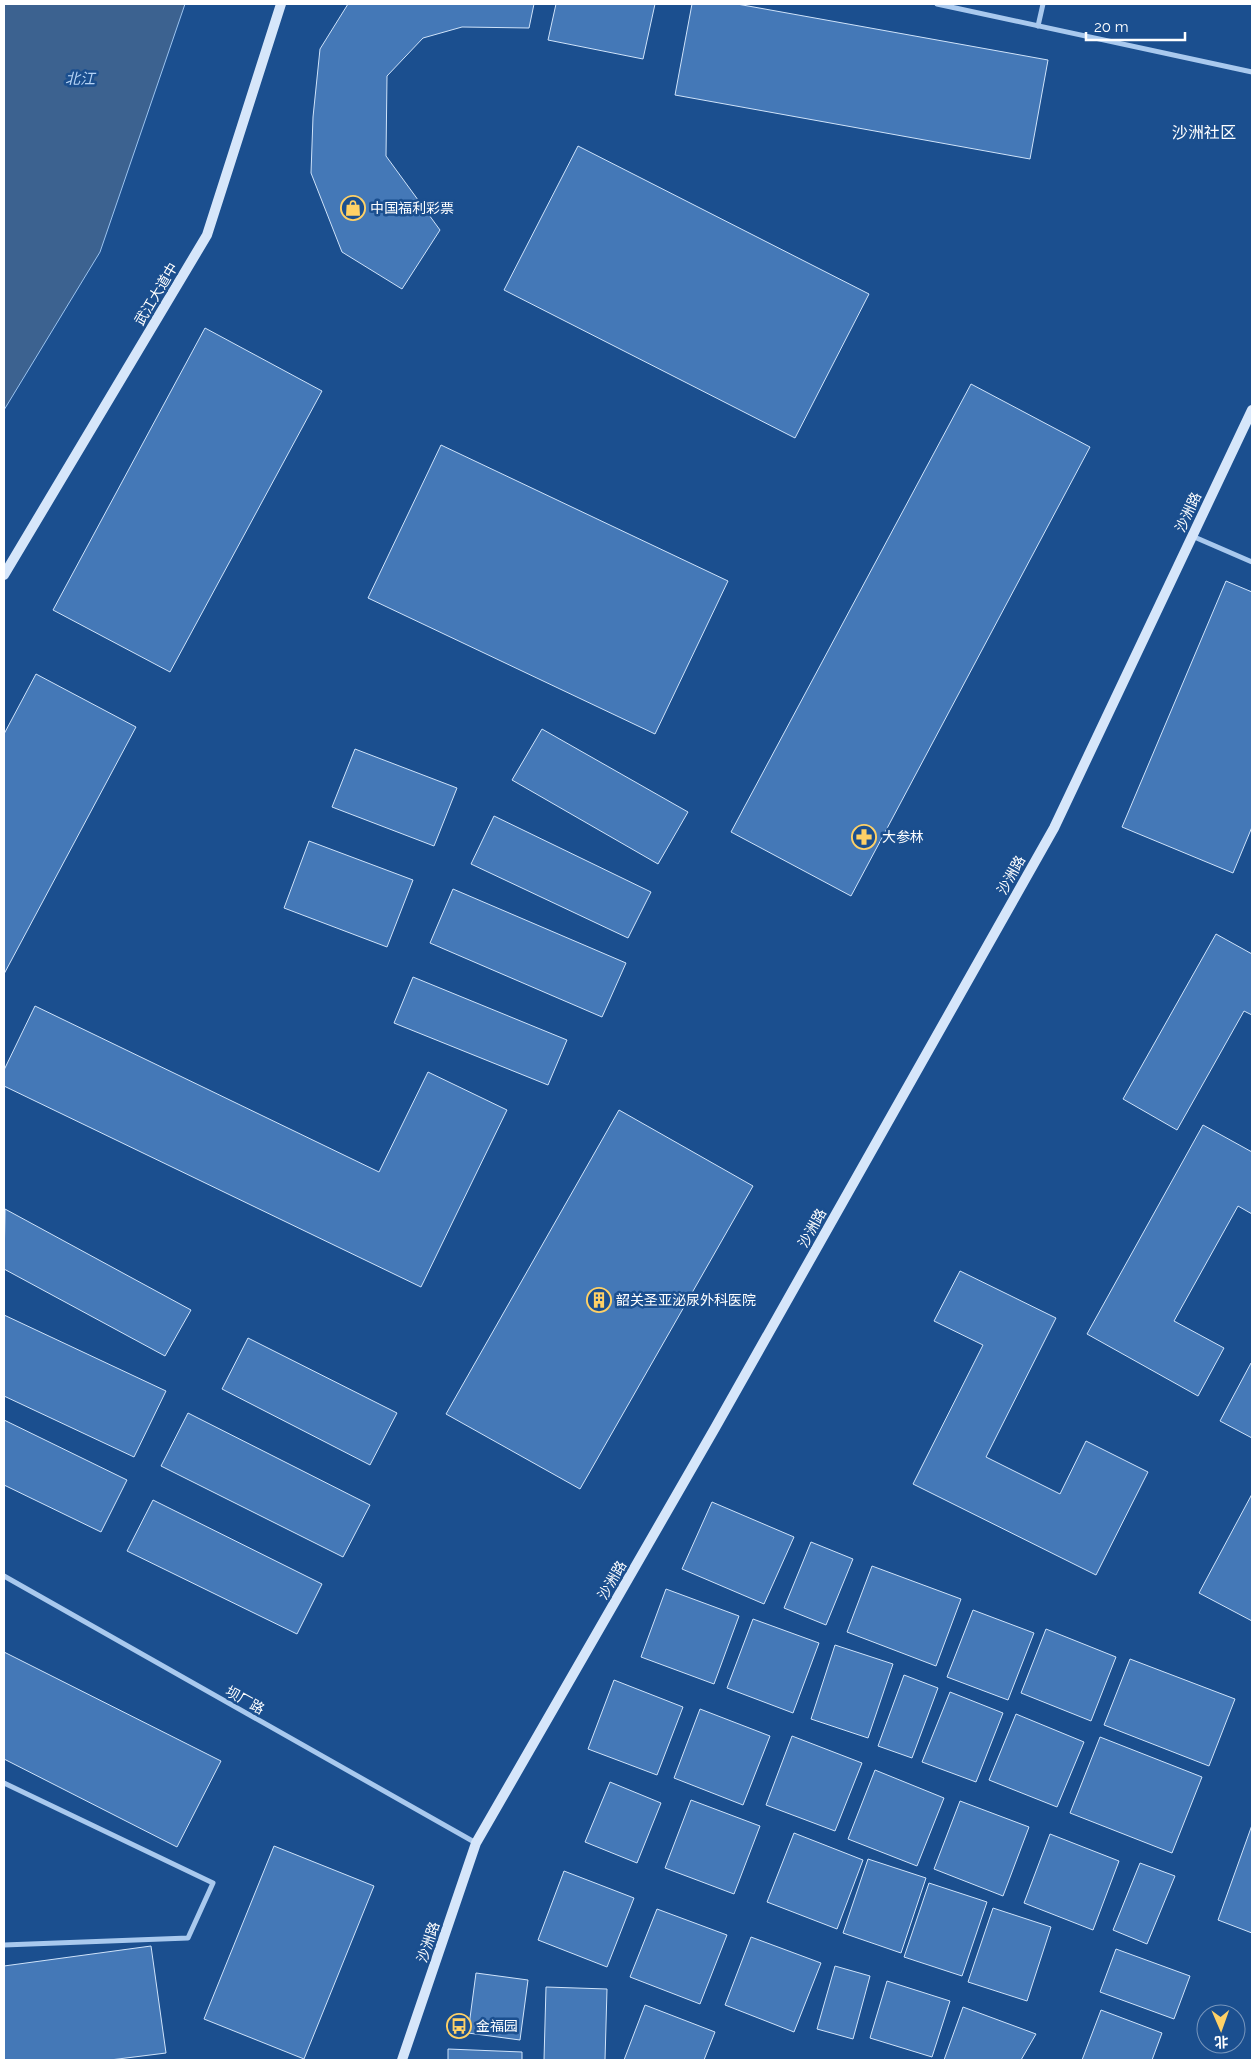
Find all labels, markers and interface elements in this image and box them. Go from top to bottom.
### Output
scale bar [1086,10,1185,42]
text: 20 m [1094,18,1129,36]
water label: 北江 [65,70,97,88]
district label: 沙洲社区 [1172,123,1236,142]
shop icon: 中国福利彩票 [340,195,366,221]
place label: 中国福利彩票 [370,200,454,216]
street label: 武江大道中 [131,260,181,328]
street label: 沙洲路 [1172,490,1204,534]
pharmacy icon: 大参林 [851,824,877,850]
place label: 大参林 [882,829,924,845]
street label: 沙洲路 [994,853,1028,897]
street label: 沙洲路 [795,1206,829,1250]
building icon: 韶关圣亚泌尿外科医院 [586,1287,612,1313]
place label: 韶关圣亚泌尿外科医院 [616,1292,756,1308]
street label: 沙洲路 [595,1558,629,1602]
street label: 坝厂路 [223,1683,267,1717]
street label: 沙洲路 [414,1920,442,1964]
north arrow [1196,2004,1246,2054]
bus stop icon: 金福园 [446,2013,472,2039]
place label: 金福园 [476,2018,518,2034]
text: 北 [1214,2034,1229,2050]

